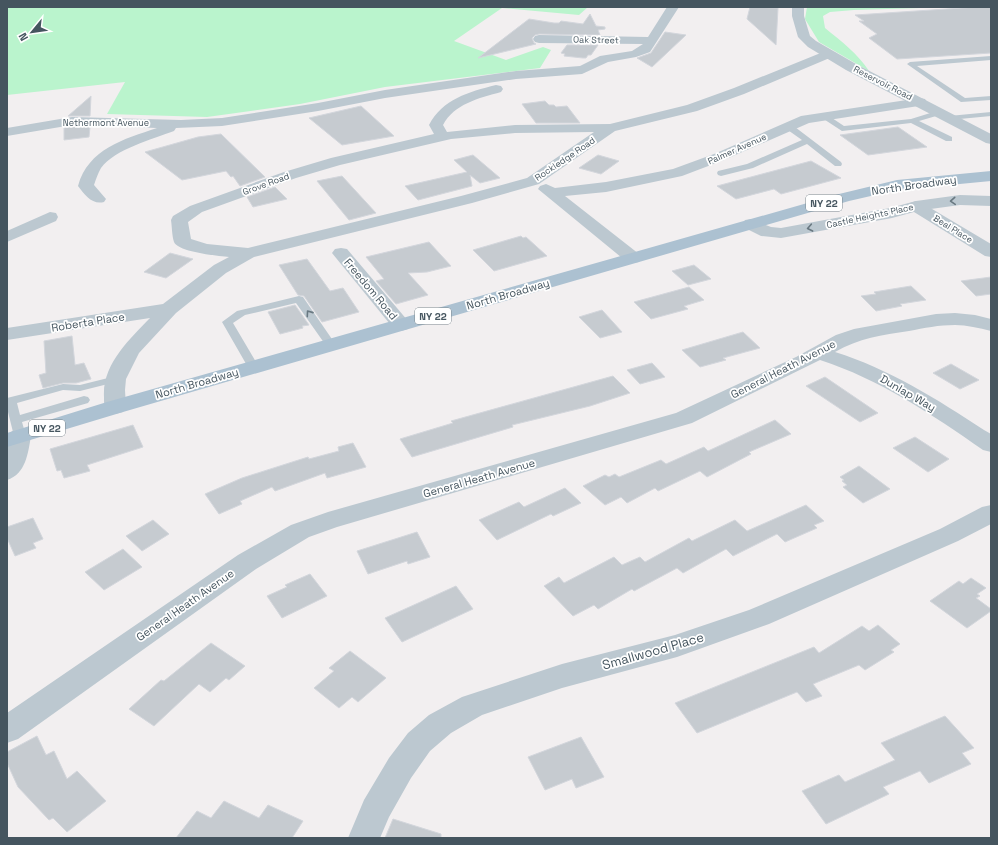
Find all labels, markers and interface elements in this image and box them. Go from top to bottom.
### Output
north arrow [12,12,52,52]
text: N [15,30,31,43]
street label: Oak Street [573,34,619,46]
street label: Reservoir Road [851,63,915,103]
street label: Nethermont Avenue [63,117,149,129]
street label: Palmer Avenue [706,131,768,167]
street label: Rockledge Road [532,134,598,184]
street label: Grove Road [241,170,291,198]
street label: North Broadway [871,172,957,198]
road number: NY 22 [806,195,842,211]
one-way arrow [950,196,956,205]
street label: Castle Heights Place [825,201,915,231]
street label: Beal Place [931,212,975,246]
one-way arrow [806,223,813,232]
street label: Freedom Road [341,255,401,323]
street label: North Broadway [465,275,551,313]
road number: NY 22 [415,308,451,324]
street label: Roberta Place [50,309,126,335]
one-way arrow [306,310,314,317]
street label: General Heath Avenue [728,336,838,402]
street label: North Broadway [154,364,240,402]
street label: Dunlap Way [878,371,938,415]
road number: NY 22 [29,420,65,436]
street label: General Heath Avenue [421,455,537,501]
street label: General Heath Avenue [134,566,236,644]
street label: Smallwood Place [600,628,706,674]

